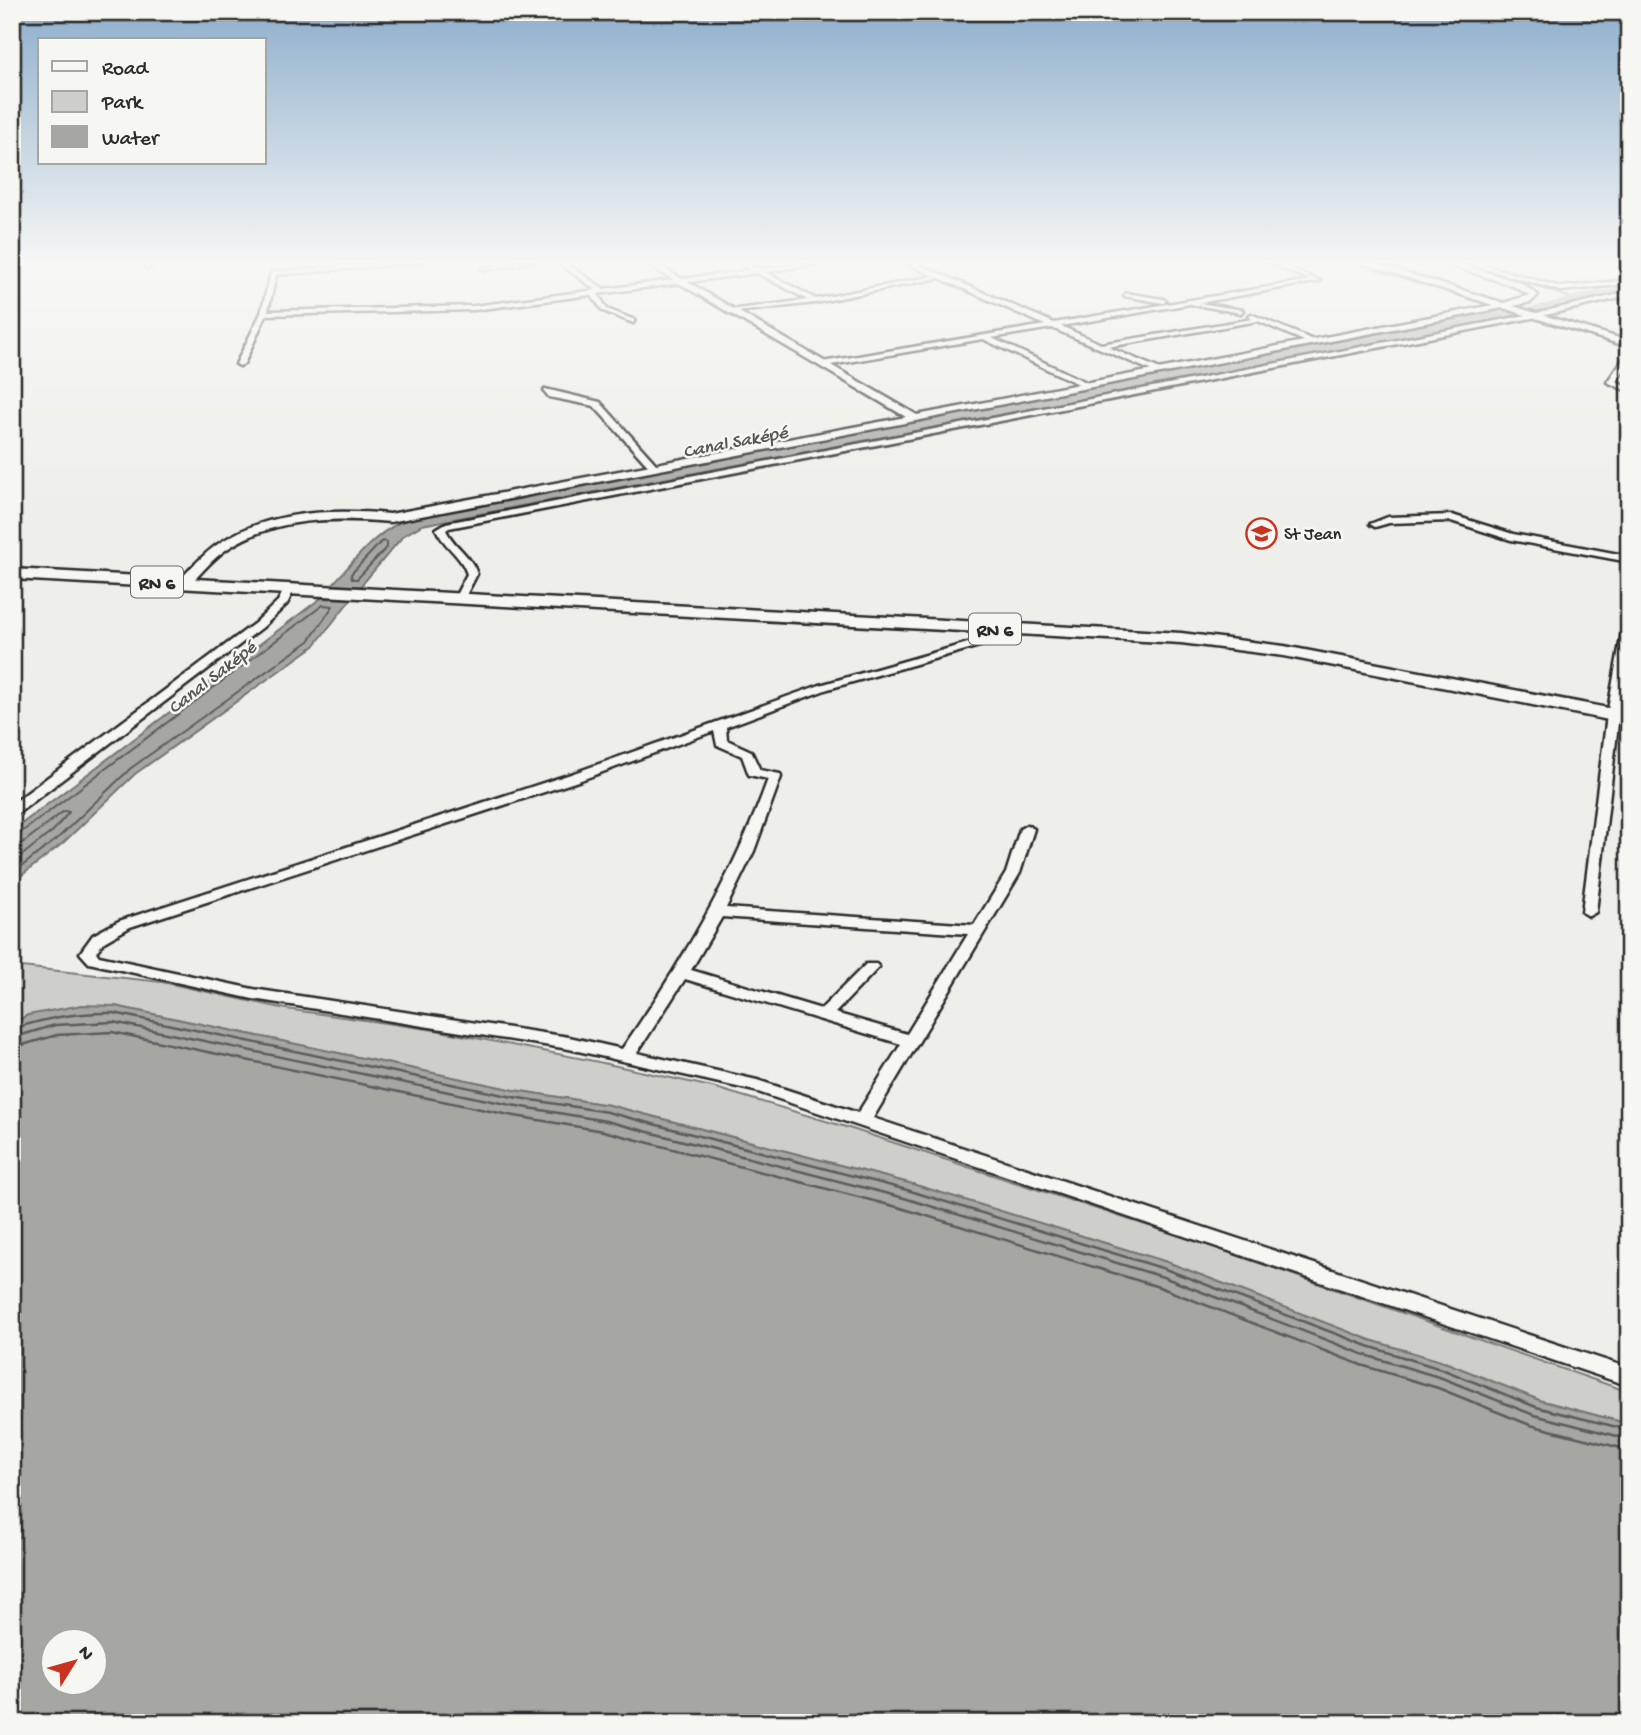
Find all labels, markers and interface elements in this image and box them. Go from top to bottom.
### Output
legend [38,38,266,164]
text: Road [102,58,150,83]
text: Park [101,92,145,117]
text: Water [102,128,160,153]
water label: Canal Saképé [681,422,791,465]
school or university icon: St Jean [1244,516,1278,550]
place label: St Jean [1284,525,1342,546]
road number: RN 6 [131,566,183,597]
road number: RN 6 [969,614,1021,644]
water label: Canal Saképé [164,636,263,720]
north arrow [38,1626,108,1696]
text: N [72,1642,98,1666]

